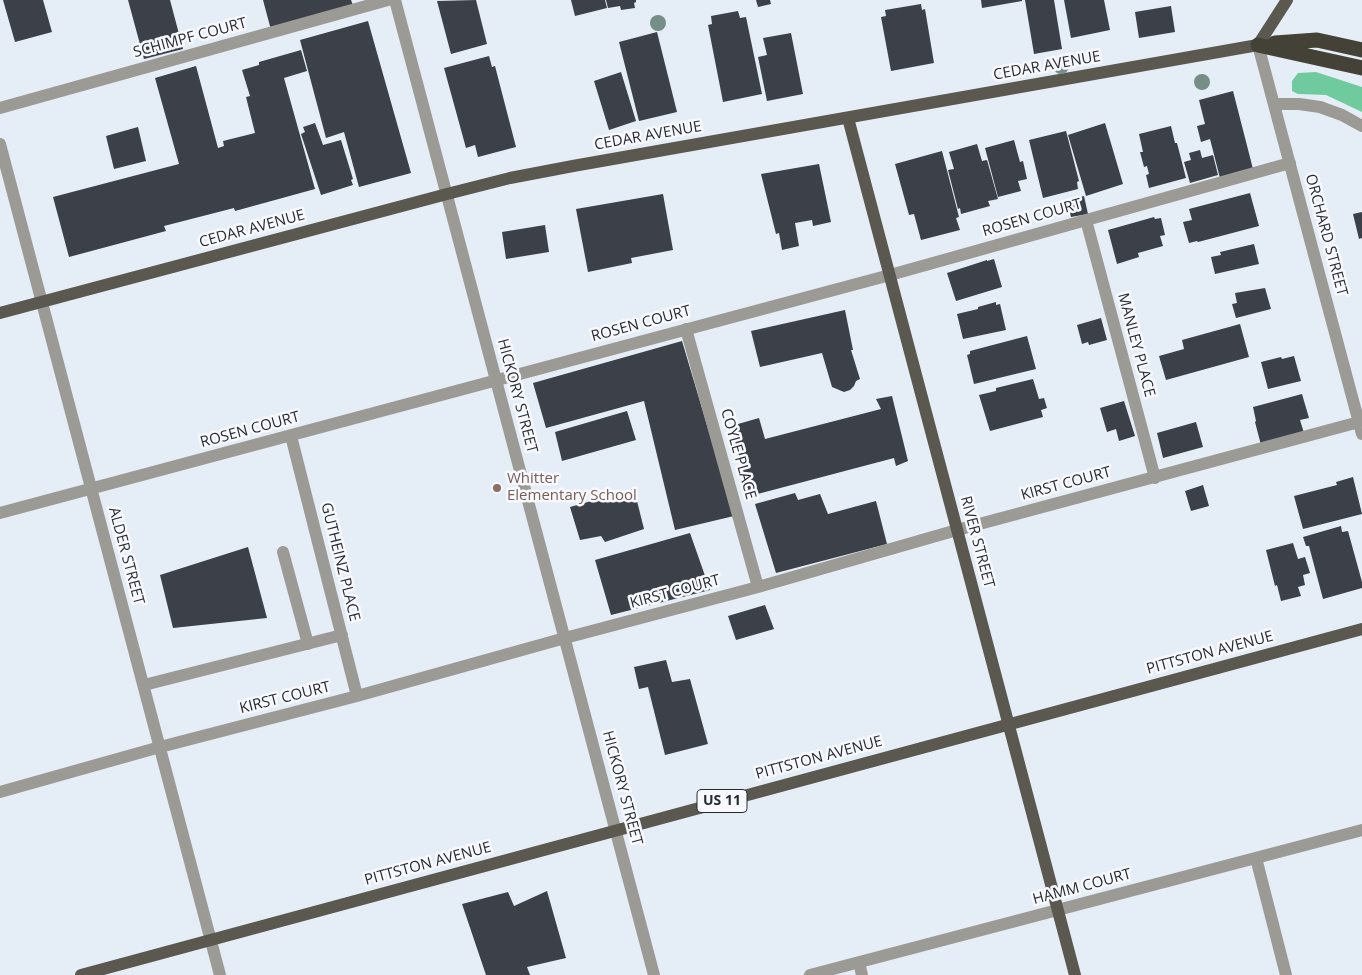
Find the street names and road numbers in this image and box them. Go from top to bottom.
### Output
street label: SCHIMPF COURT [131,14,249,62]
street label: CEDAR AVENUE [992,48,1102,84]
street label: CEDAR AVENUE [593,118,703,154]
street label: ORCHARD STREET [1301,172,1351,298]
street label: ROSEN COURT [980,195,1084,241]
street label: CEDAR AVENUE [197,206,307,252]
street label: MANLEY PLACE [1113,291,1159,399]
street label: ROSEN COURT [589,302,693,346]
street label: HICKORY STREET [493,337,541,455]
street label: COYLE PLACE [716,406,760,502]
street label: ROSEN COURT [198,408,302,452]
street label: KIRST COURT [1019,463,1113,505]
street label: RIVER STREET [956,494,998,590]
street label: GUTHEINZ PLACE [317,501,363,623]
street label: ALDER STREET [104,505,148,607]
street label: KIRST COURT [628,571,722,613]
street label: PITTSTON AVENUE [1145,627,1275,679]
street label: KIRST COURT [238,678,332,718]
street label: HICKORY STREET [598,729,646,847]
street label: PITTSTON AVENUE [754,732,884,784]
road number: US 11 [697,789,747,812]
street label: PITTSTON AVENUE [363,838,493,890]
street label: HAMM COURT [1031,865,1133,909]

